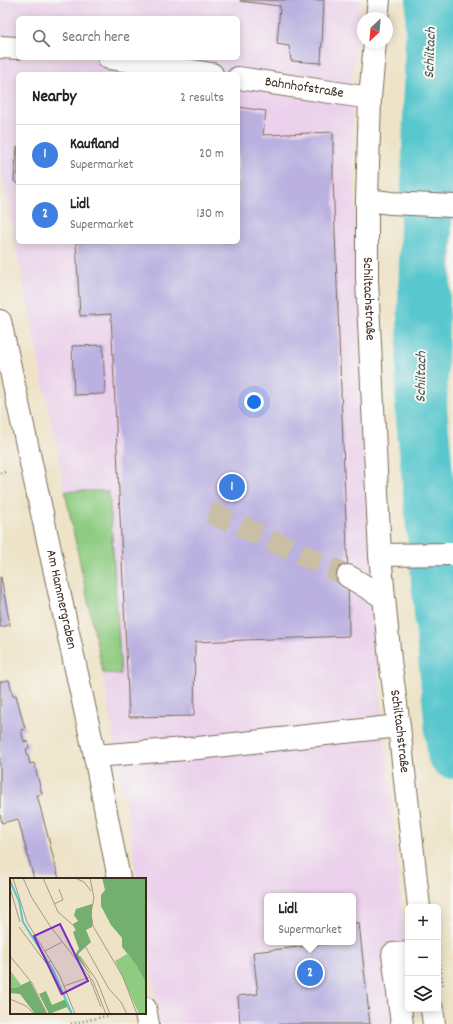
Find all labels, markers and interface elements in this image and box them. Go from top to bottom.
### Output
north arrow [357,12,393,48]
search box [16,16,240,60]
water label: Schiltach [419,26,443,79]
icon: search [30,27,52,49]
text: Search here [62,27,130,49]
street label: Bahnhofstraße [263,72,345,104]
text: Nearby [32,86,76,110]
text: 2 results [180,89,224,108]
text: Kaufland [70,134,119,156]
text: 1 [44,145,46,164]
text: 20 m [199,145,224,164]
text: Supermarket [70,156,134,175]
text: Lidl [70,194,90,216]
text: 2 [42,205,48,224]
text: 130 m [196,205,224,224]
text: Supermarket [70,216,134,235]
street label: Schiltachstraße [357,257,380,341]
water label: Schiltach [411,350,433,403]
your location [244,392,264,412]
pin: 1 [219,472,245,502]
street label: Am Hammergraben [40,548,81,651]
street label: Schiltachstraße [384,688,414,774]
inset map [10,878,146,1014]
popup [264,893,356,945]
text: Lidl [278,899,298,921]
map controls [405,904,441,1012]
button: + [405,904,441,940]
text: Supermarket [278,921,342,940]
button: − [405,940,441,976]
pin: 2 [297,958,323,988]
button: layers [405,976,441,1012]

